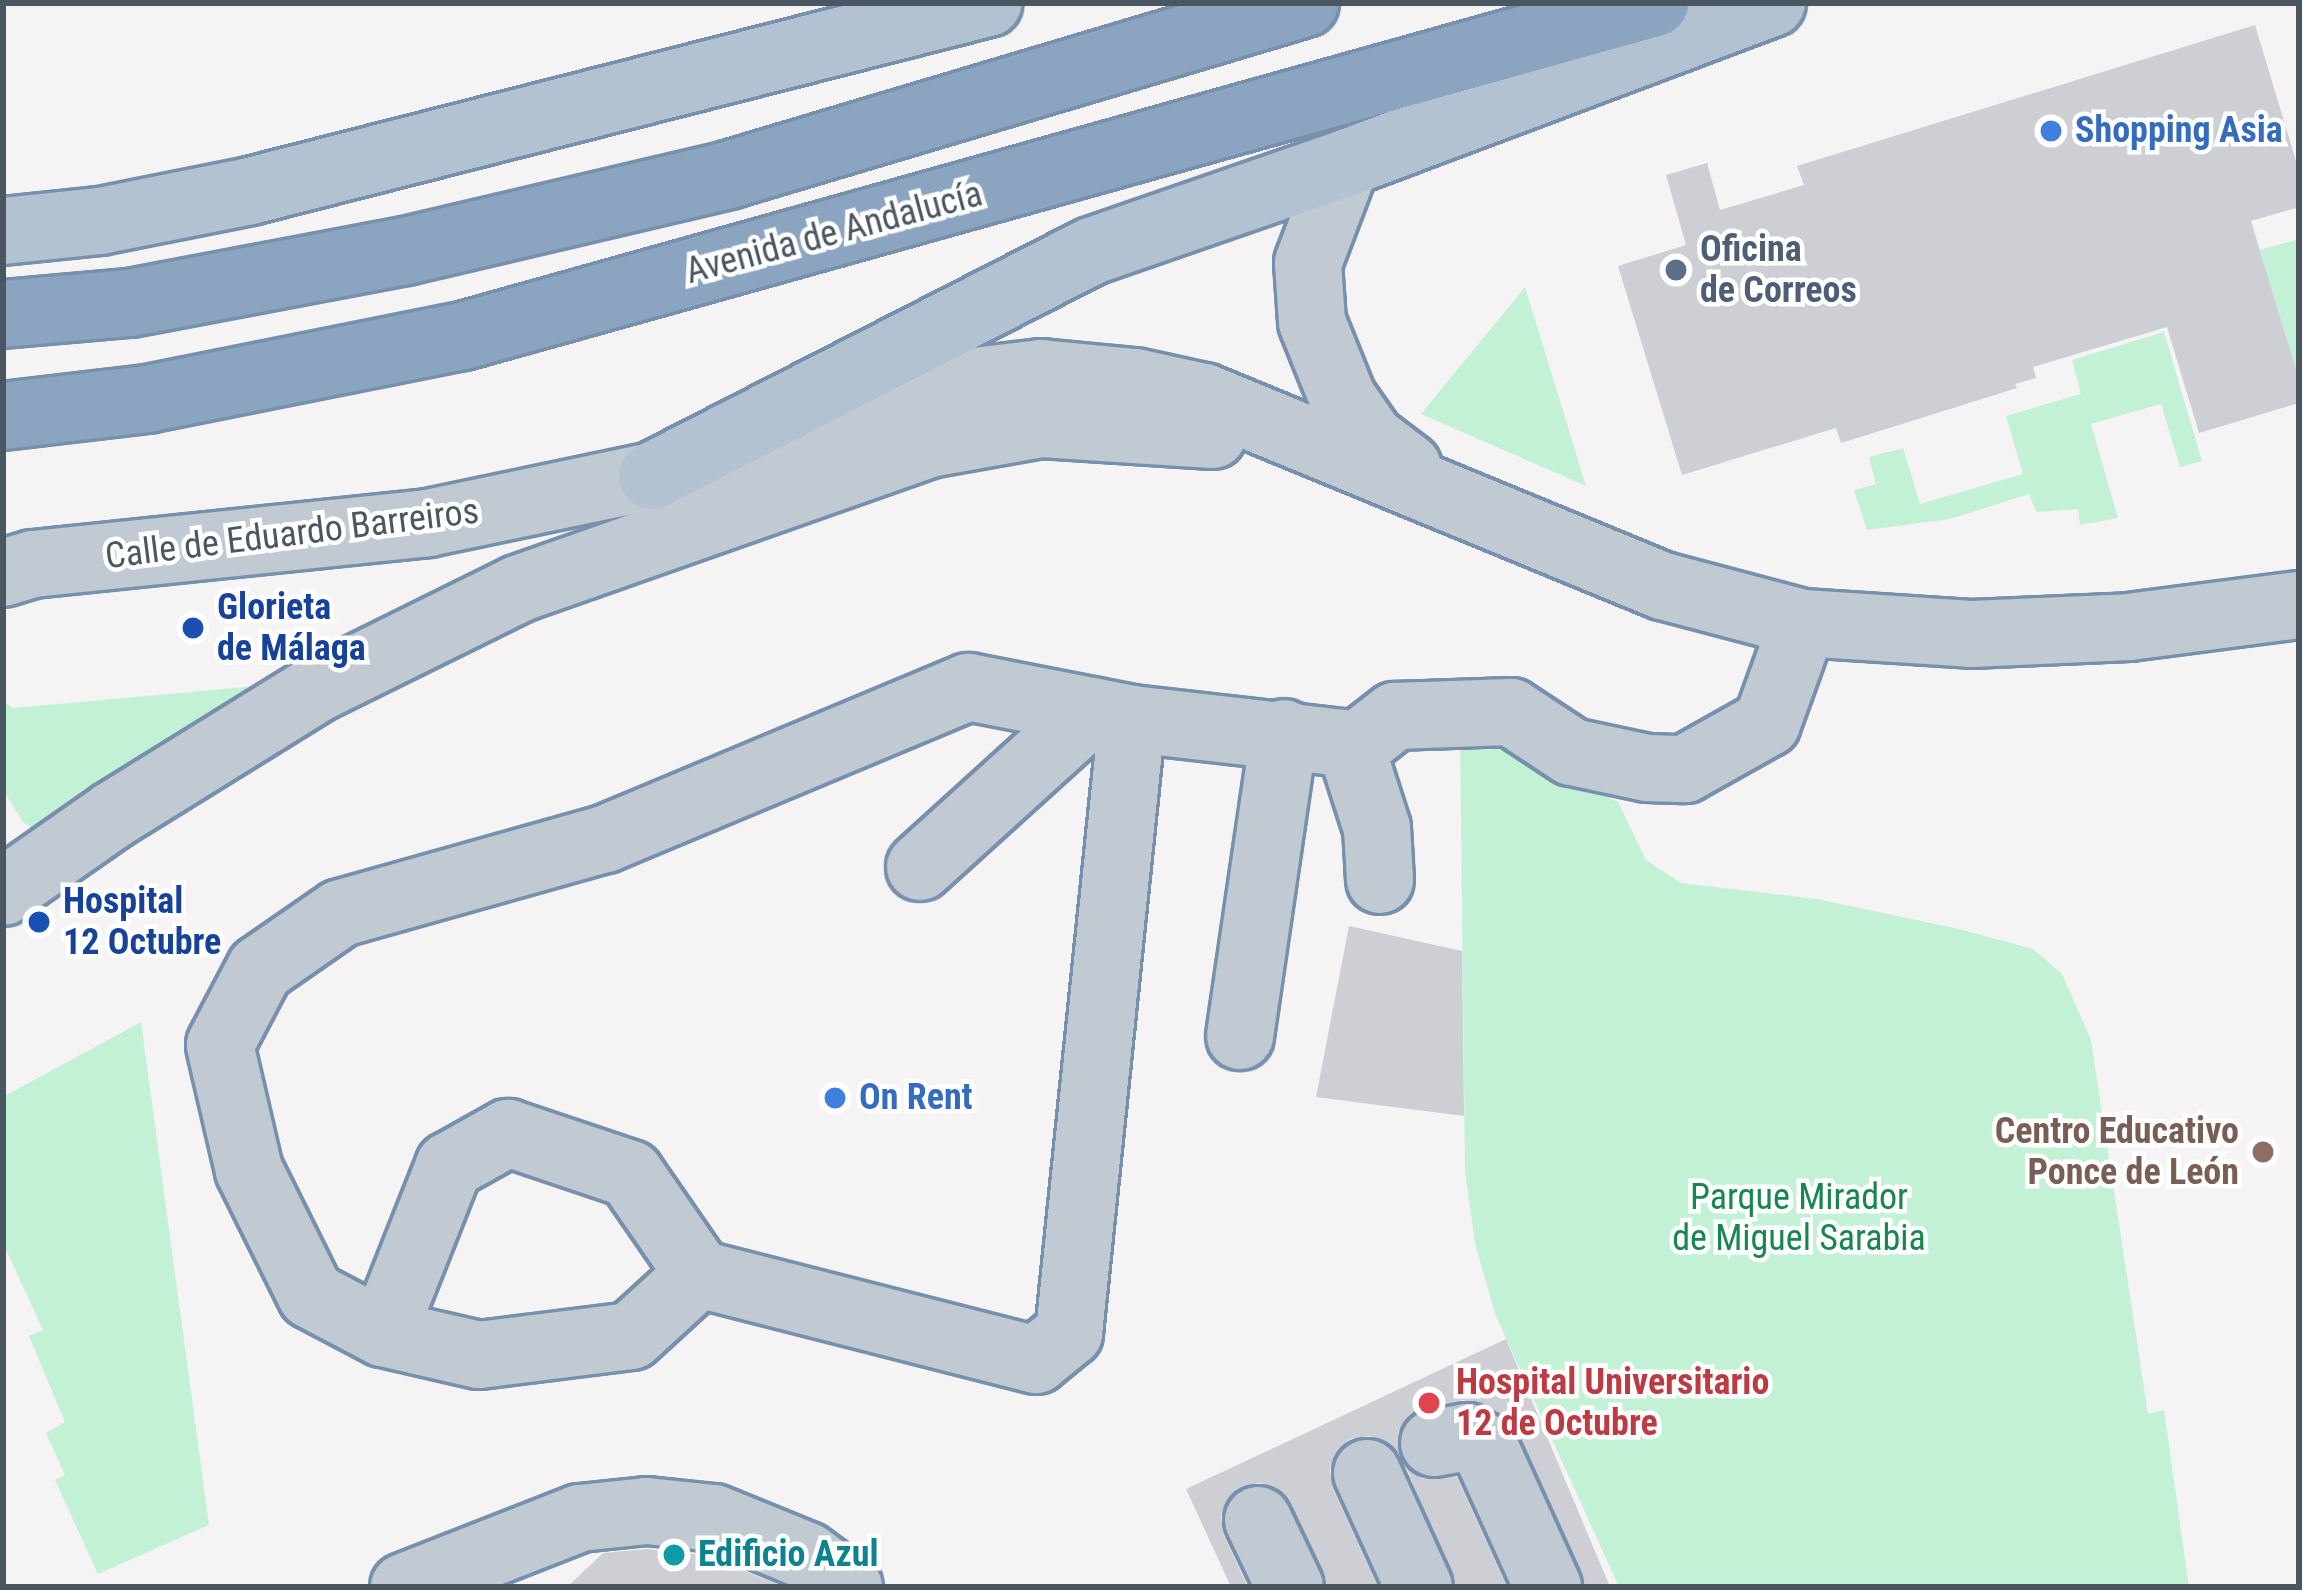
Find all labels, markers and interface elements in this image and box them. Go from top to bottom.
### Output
place label: Shopping Asia [2075,109,2283,153]
marker: Shopping Asia [2038,118,2064,144]
street label: Avenida de Andalucía [681,173,987,293]
place label: Oficina de Correos [1700,227,1857,312]
marker: Oficina de Correos [1663,257,1689,283]
street label: Calle de Eduardo Barreiros [103,490,481,578]
place label: Glorieta de Málaga [217,585,366,670]
marker: Glorieta de Málaga [180,615,206,641]
place label: Hospital 12 Octubre [63,879,221,964]
marker: Hospital 12 Octubre [26,909,52,935]
place label: On Rent [859,1076,973,1120]
marker: On Rent [822,1085,848,1111]
place label: Centro Educativo Ponce de León [1995,1109,2239,1194]
marker: Centro Educativo Ponce de León [2250,1139,2276,1165]
park label: Parque Mirador de Miguel Sarabia [1672,1175,1926,1260]
place label: Hospital Universitario 12 de Octubre [1456,1360,1769,1445]
marker: Hospital Universitario 12 de Octubre [1413,1387,1445,1419]
place label: Edificio Azul [698,1533,878,1577]
marker: Edificio Azul [661,1542,687,1568]

